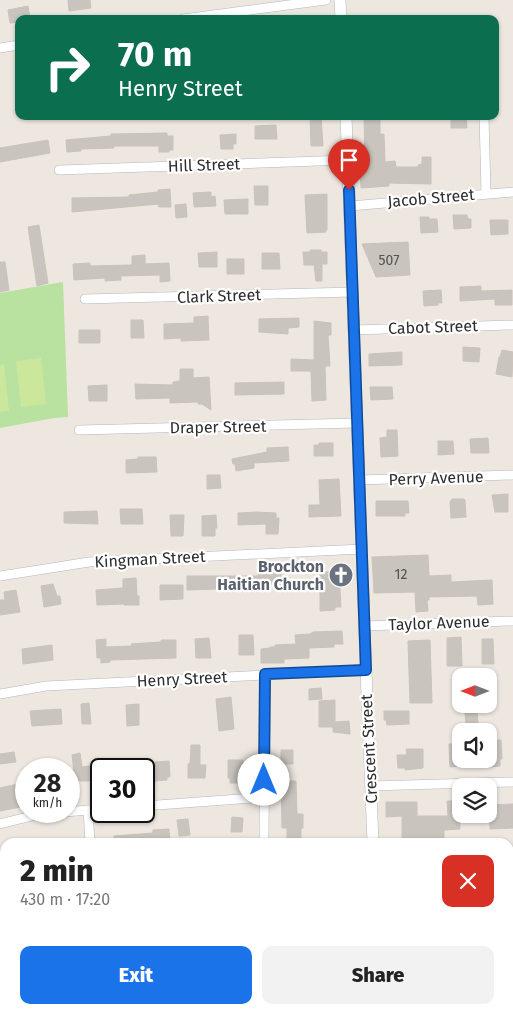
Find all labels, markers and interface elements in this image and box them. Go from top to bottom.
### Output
text: 70 m [118,33,192,75]
icon: right [35,35,100,100]
text: Henry Street [118,75,243,102]
pin [328,139,370,190]
icon: arrive [335,146,363,174]
street label: Hill Street [167,154,241,176]
street label: Jacob Street [387,185,476,211]
house number: 507 [379,252,399,269]
street label: Clark Street [177,285,262,307]
street label: Cabot Street [388,316,478,338]
street label: Draper Street [169,417,267,437]
street label: Perry Avenue [388,467,484,489]
street label: Kingman Street [94,547,206,571]
place label: Brockton Haitian Church [217,557,324,594]
church icon: Brockton Haitian Church [328,562,354,588]
house number: 12 [395,566,408,583]
street label: Taylor Avenue [388,612,490,634]
street label: Henry Street [136,667,228,691]
north arrow [452,668,498,712]
map controls [452,668,497,823]
street label: Crescent Street [357,694,381,804]
button: sound [452,723,497,768]
position arrow [237,753,289,805]
speed limit sign: 30 [90,758,155,823]
text: 28 [34,769,61,799]
button: layers [452,778,497,823]
text: km/h [33,796,62,810]
text: 2 min [20,853,93,889]
button: close [442,855,494,907]
text: 430 m · 17:20 [20,890,110,909]
button: Exit [20,946,252,1004]
button: Share [262,946,494,1004]

